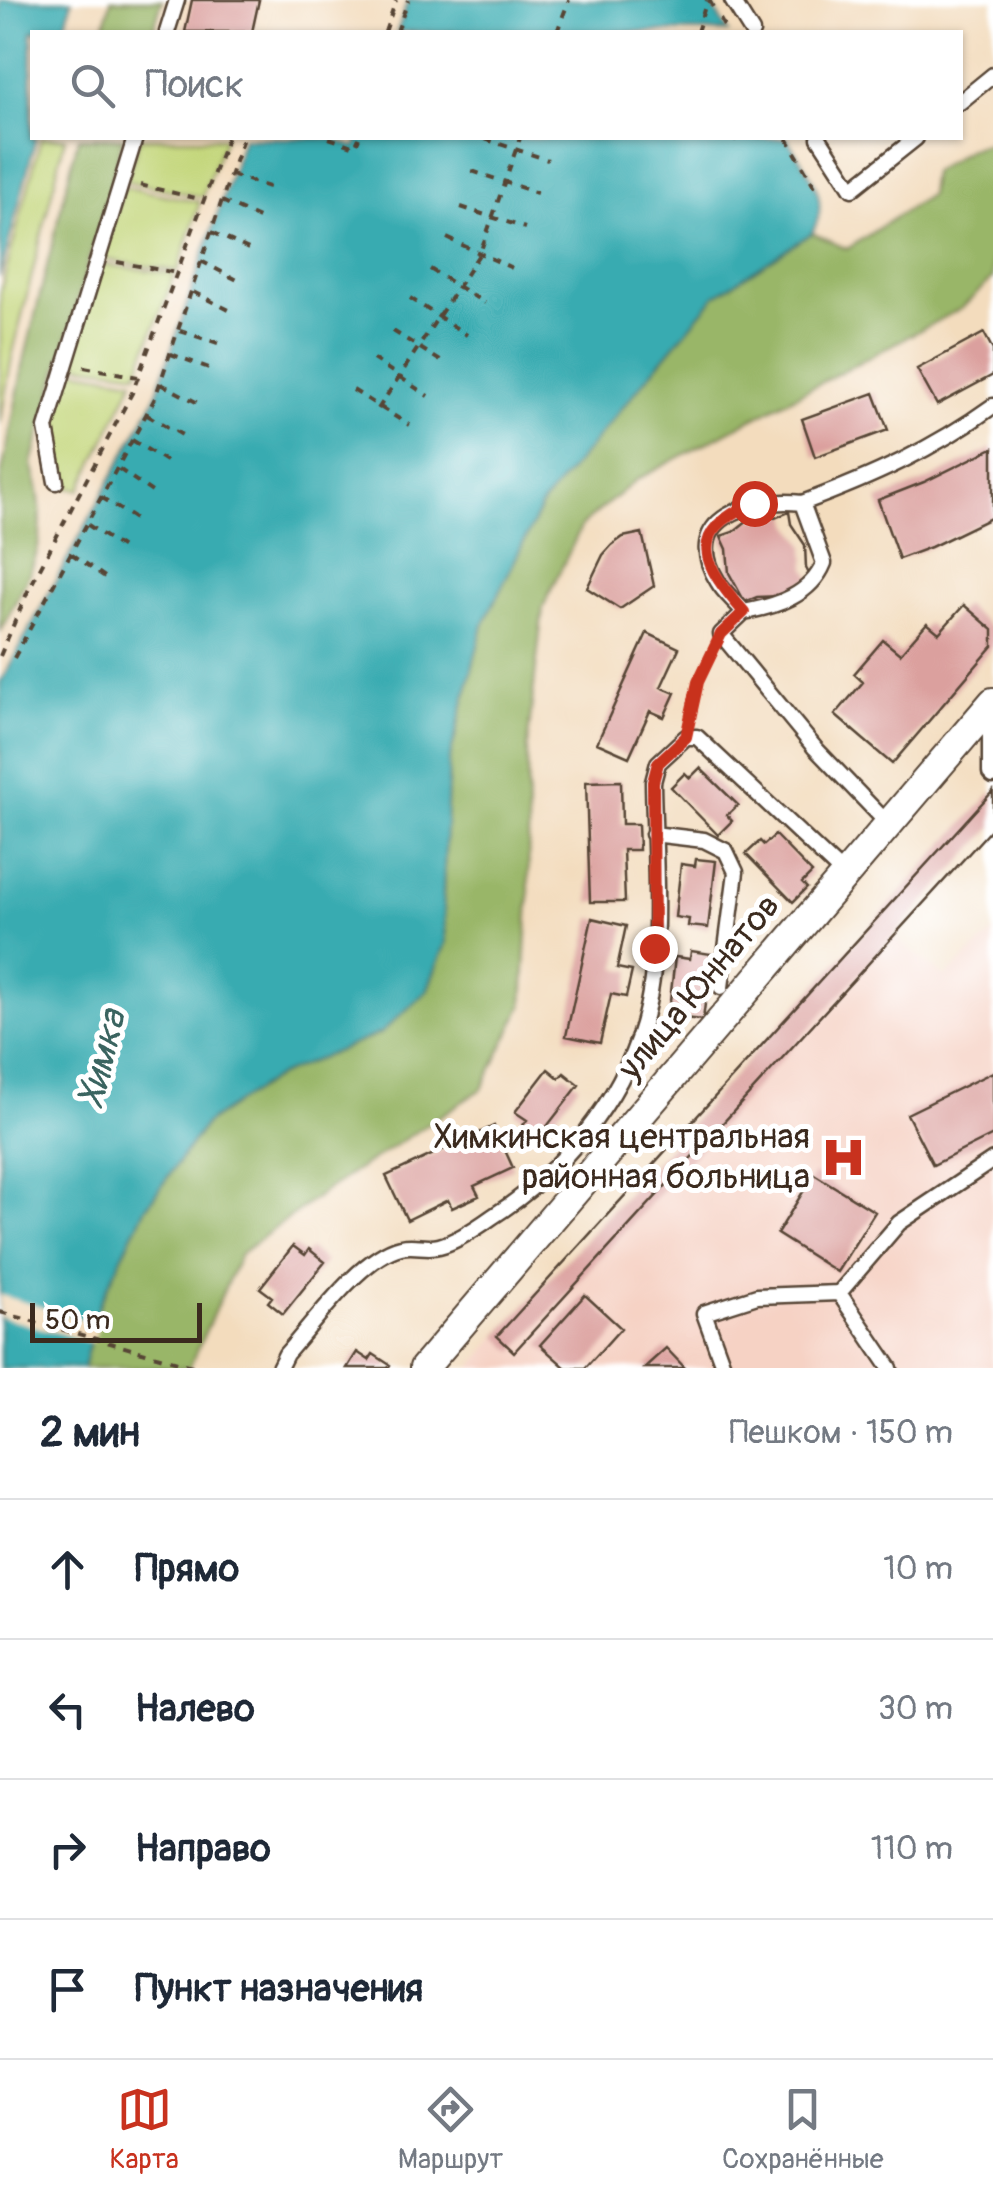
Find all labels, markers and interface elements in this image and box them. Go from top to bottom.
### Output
search box [30,30,963,140]
icon: search [65,58,120,113]
text: Поиск [145,61,244,109]
route start [732,481,778,527]
street label: улица Юннатов [608,885,790,1090]
route end [632,926,678,972]
water label: Химка [67,1003,138,1113]
place label: Химкинская центральная районная больница [434,1115,810,1199]
hospital icon: Химкинская центральная районная больница [819,1133,867,1181]
scale bar [30,1298,202,1342]
text: 50 m [45,1303,110,1338]
text: 2 мин [40,1407,140,1459]
text: Пешком · 150 m [729,1413,953,1453]
icon: ahead [40,1542,95,1597]
text: Прямо [135,1545,239,1593]
text: 10 m [883,1549,953,1589]
icon: left [40,1682,95,1737]
text: Налево [135,1685,255,1733]
text: 30 m [878,1689,953,1729]
icon: right [40,1822,95,1877]
text: Направо [135,1825,271,1873]
text: 110 m [871,1829,953,1869]
icon: arrive [40,1962,95,2017]
text: Пункт назначения [135,1965,423,2013]
tab: Карта [109,2082,179,2177]
tab: Маршрут [398,2082,503,2177]
tab: Сохранённые [722,2082,884,2177]

